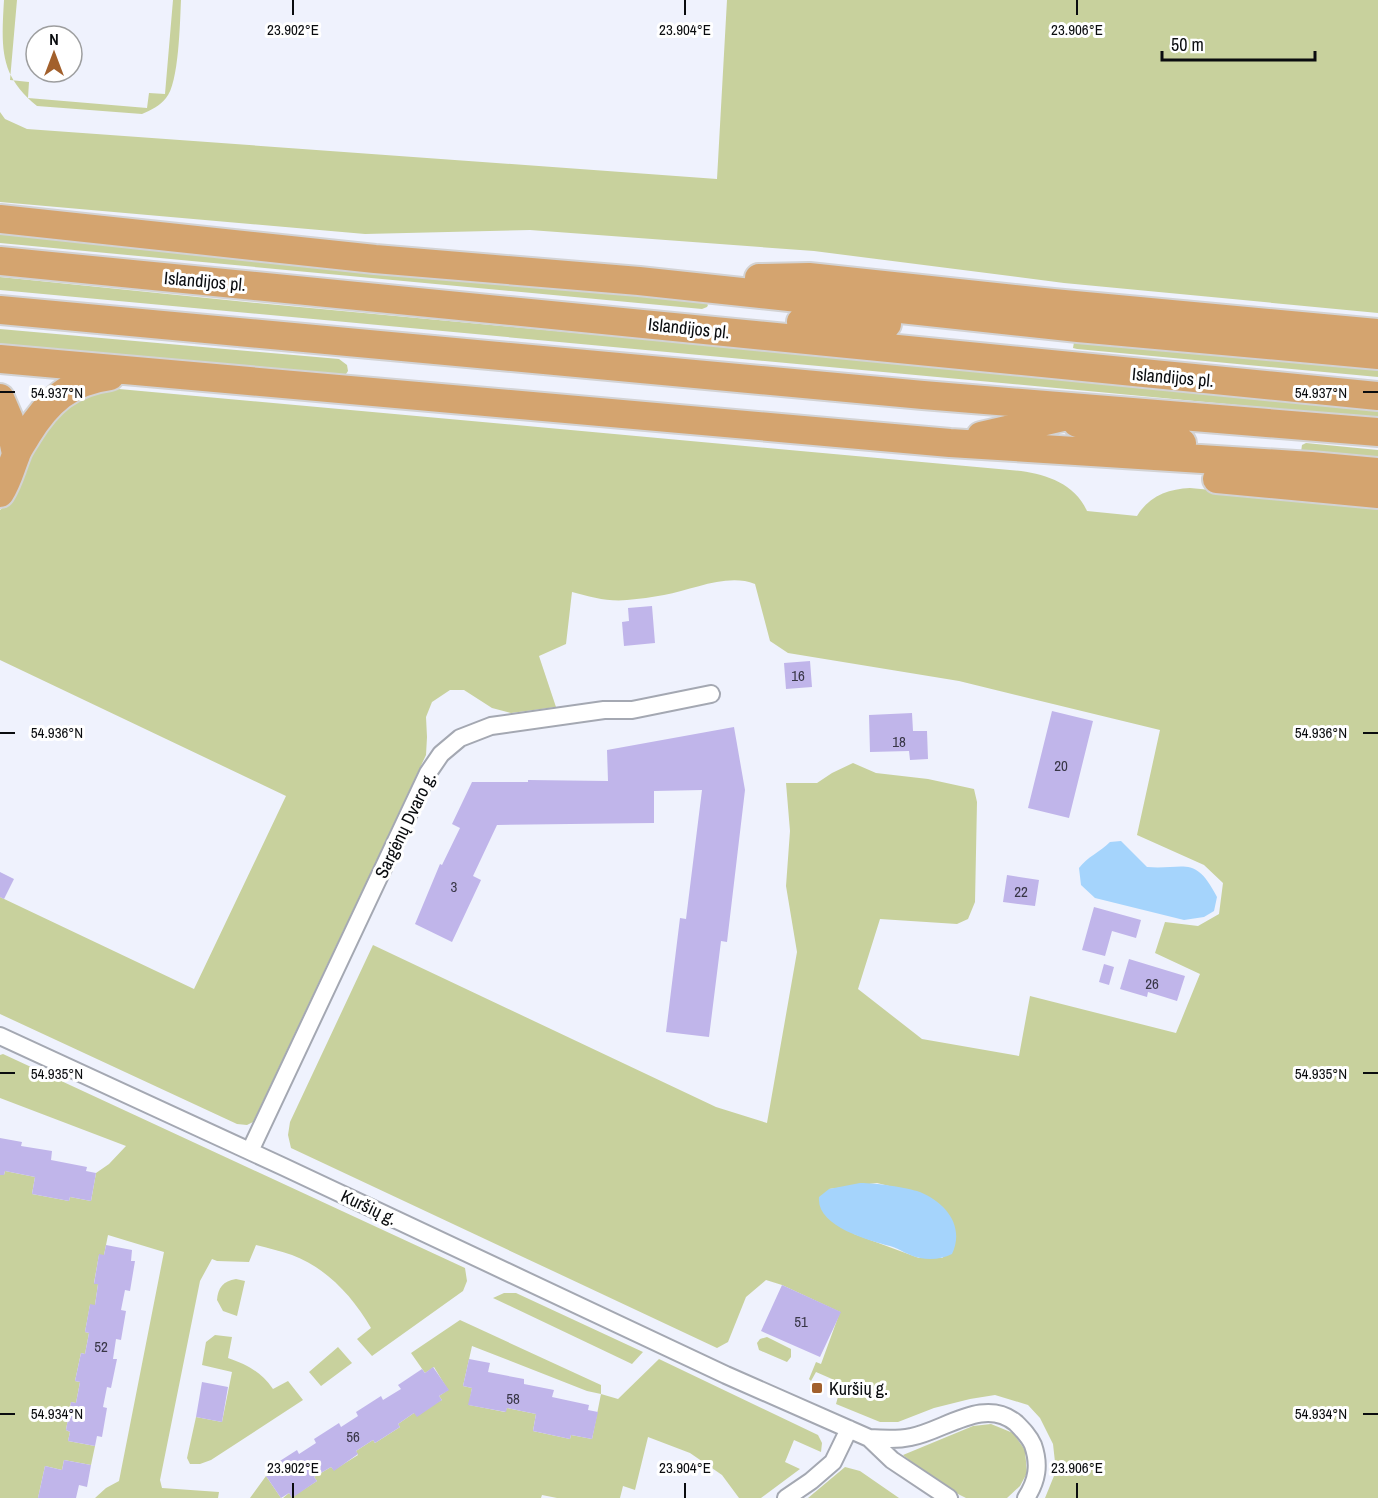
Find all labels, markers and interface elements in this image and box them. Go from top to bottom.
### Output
text: 23.902°E [267,19,319,40]
text: 23.904°E [659,19,711,40]
text: 23.906°E [1051,19,1103,40]
north arrow [24,24,84,84]
scale bar [1162,24,1315,62]
text: N [49,28,59,50]
text: 50 m [1171,32,1204,57]
street label: Islandijos pl. [163,265,247,297]
street label: Islandijos pl. [647,311,731,345]
street label: Islandijos pl. [1131,361,1215,393]
text: 54.937°N [31,382,83,403]
text: 54.937°N [1295,382,1347,403]
house number: 16 [791,665,805,686]
text: 54.936°N [31,722,83,743]
text: 54.936°N [1295,722,1347,743]
house number: 18 [892,731,906,752]
house number: 20 [1054,755,1068,776]
street label: Sargėnų Dvaro g. [368,768,442,882]
house number: 3 [451,876,458,897]
house number: 22 [1014,881,1028,902]
house number: 26 [1145,973,1159,994]
text: 54.935°N [31,1063,83,1084]
text: 54.935°N [1295,1063,1347,1084]
street label: Kuršių g. [337,1183,401,1231]
house number: 51 [794,1311,808,1332]
house number: 52 [94,1336,108,1357]
place label: Kuršių g. [829,1376,888,1401]
marker: Kuršių g. [810,1381,824,1395]
house number: 58 [506,1388,520,1409]
text: 54.934°N [31,1403,83,1424]
text: 54.934°N [1295,1403,1347,1424]
house number: 56 [346,1426,360,1447]
text: 23.902°E [267,1457,319,1478]
text: 23.904°E [659,1457,711,1478]
text: 23.906°E [1051,1457,1103,1478]

